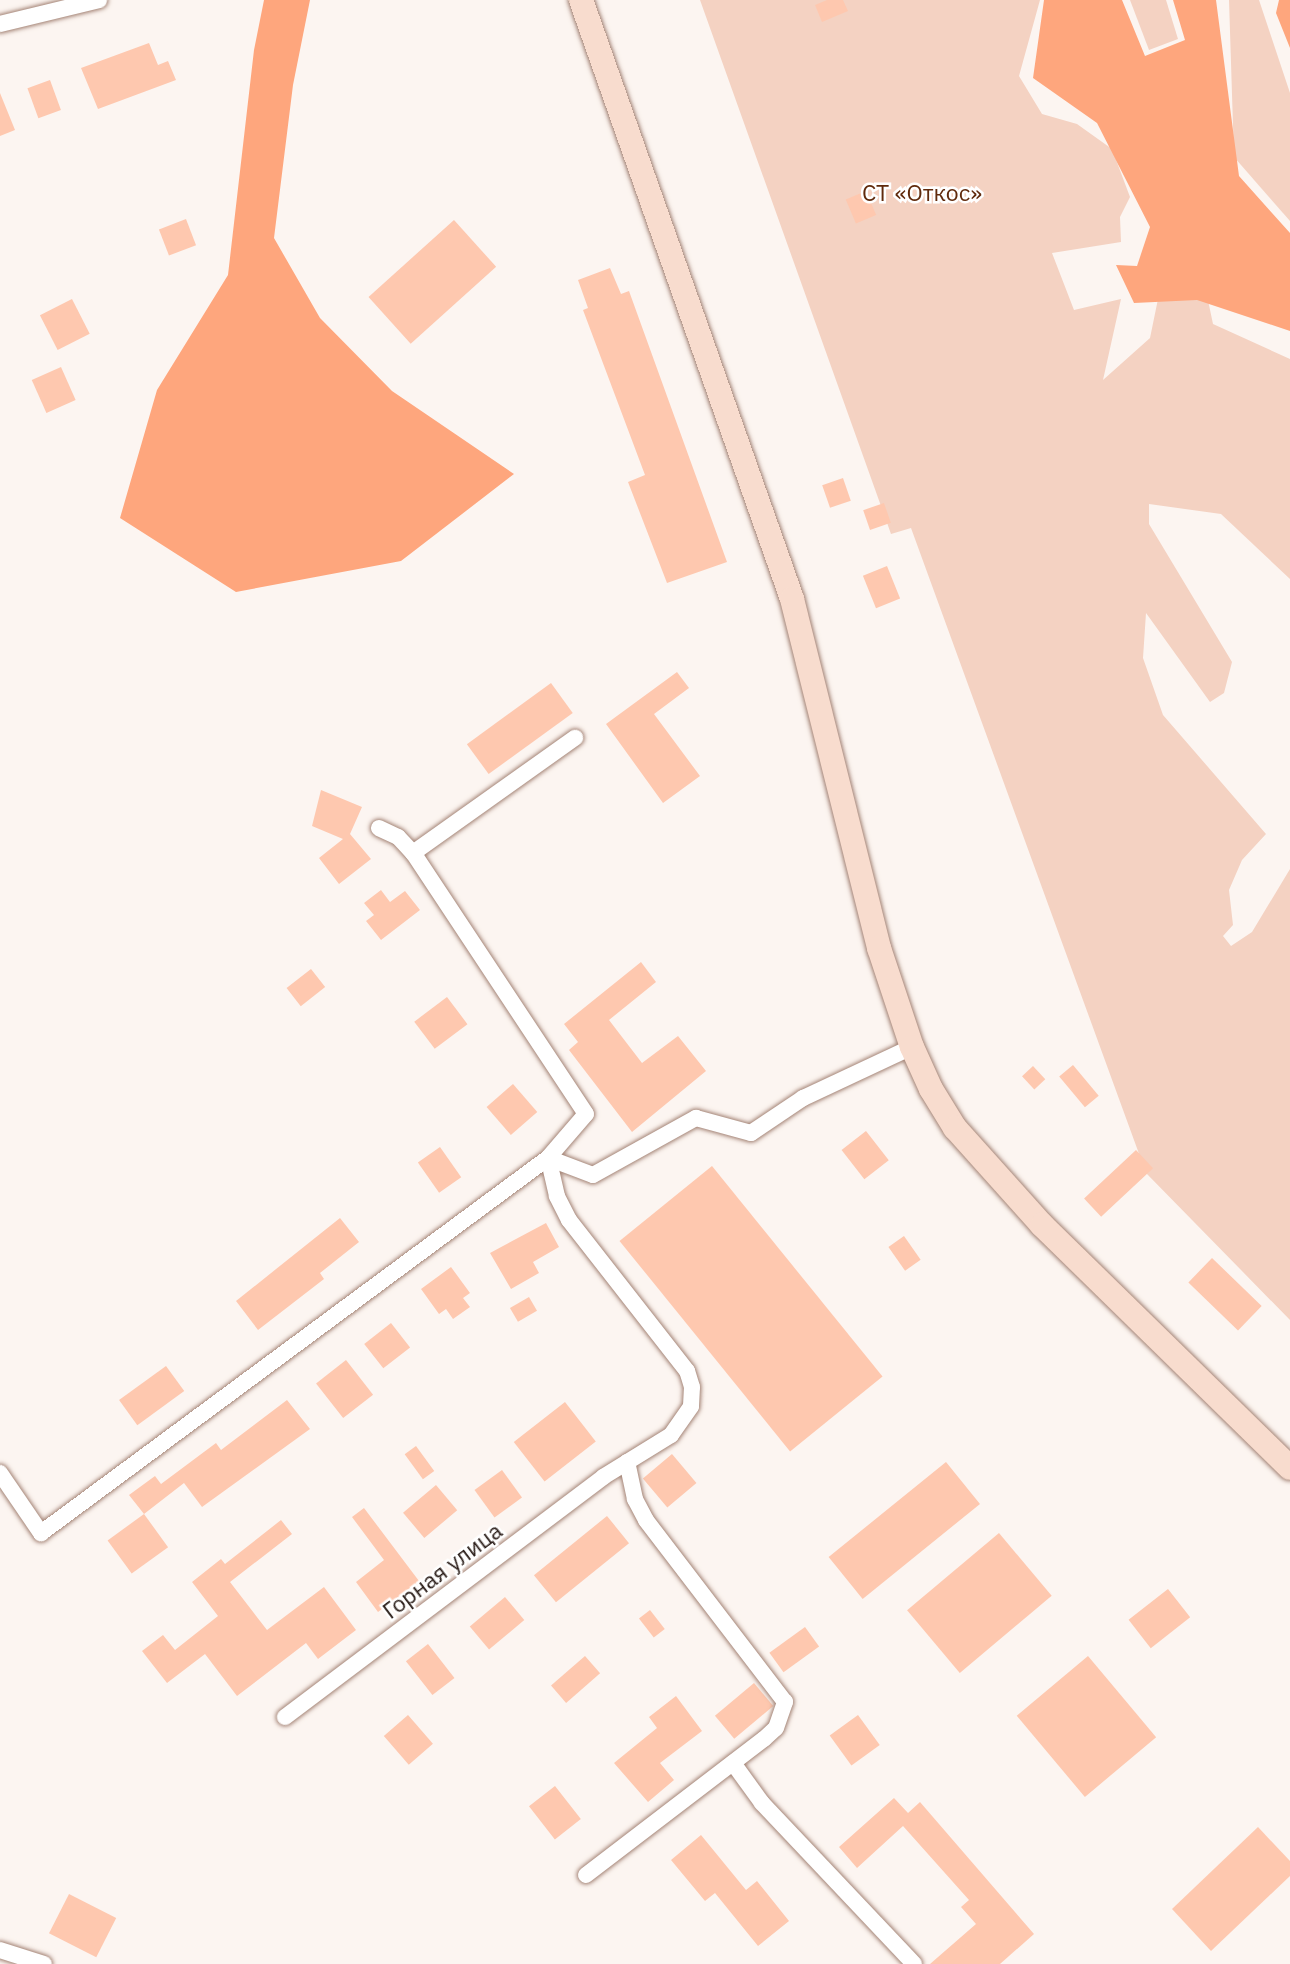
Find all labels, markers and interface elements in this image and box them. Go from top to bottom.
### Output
park label: СТ «Откос» [862,178,982,206]
street label: Горная улица [377,1516,507,1624]

